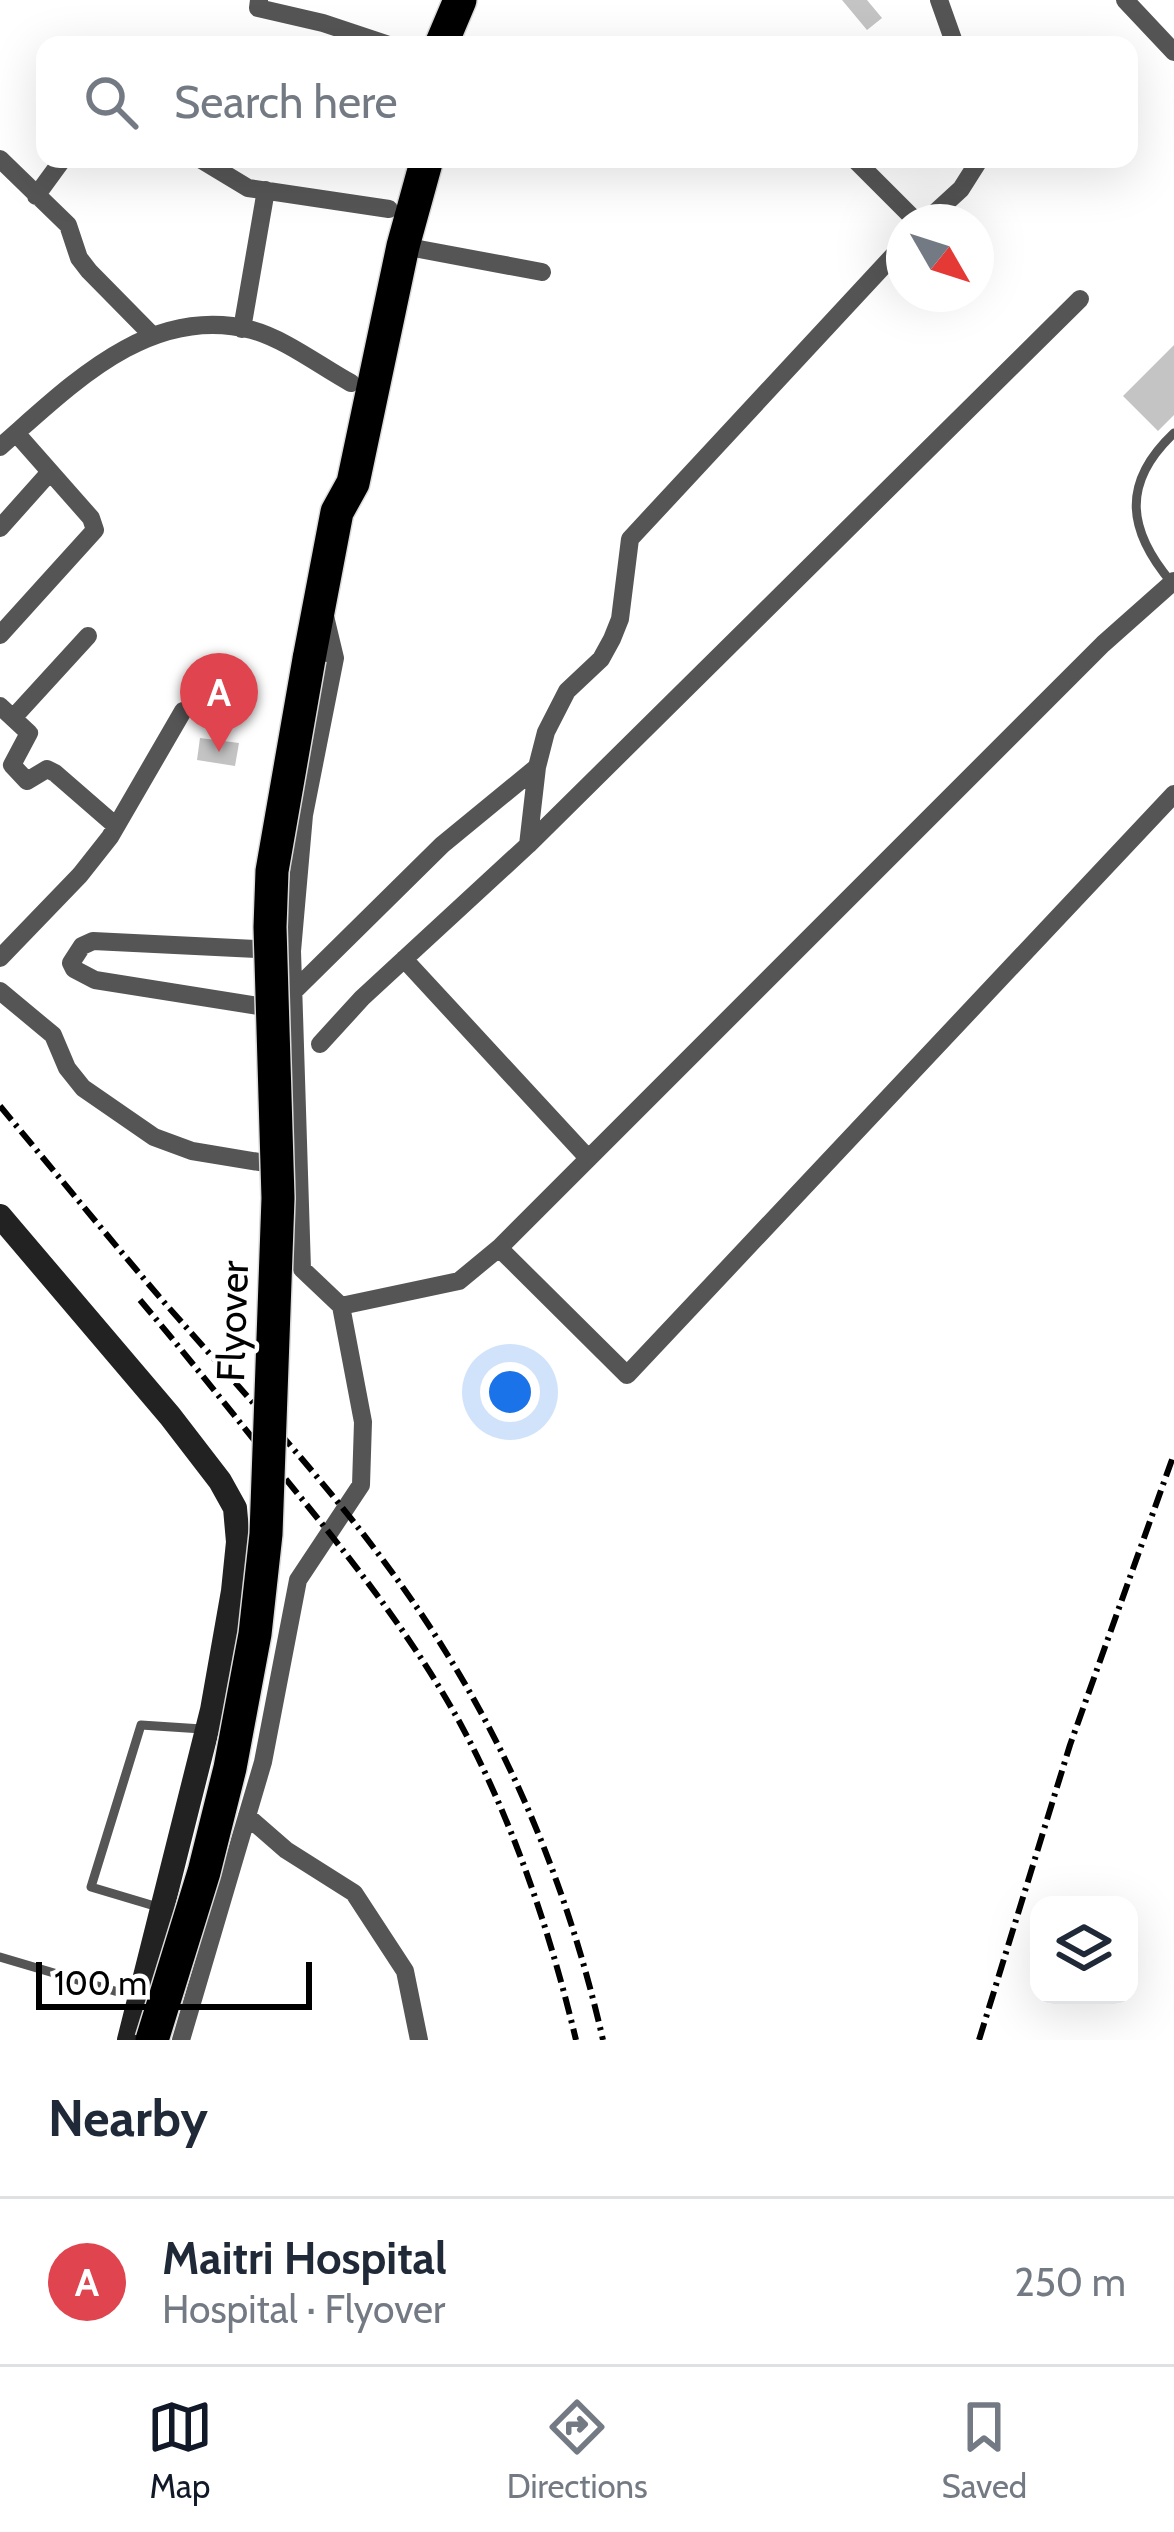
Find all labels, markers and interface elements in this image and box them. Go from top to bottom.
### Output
search box [36,36,1138,168]
icon: search [78,69,144,135]
text: Search here [174,75,398,129]
north arrow [886,204,994,312]
pin: A [180,653,258,752]
street label: Flyover [206,1259,258,1382]
your location [480,1362,540,1422]
map controls [1030,1896,1138,2004]
button: layers [1030,1896,1138,2004]
scale bar [36,1956,312,2009]
text: 100 m [54,1963,147,2003]
text: Nearby [48,2087,208,2149]
text: Maitri Hospital [162,2231,447,2285]
text: A [75,2258,99,2306]
text: 250 m [1014,2258,1126,2306]
text: Hospital · Flyover [162,2285,445,2333]
tab: Map [147,2394,213,2506]
tab: Directions [507,2394,648,2506]
tab: Saved [941,2394,1027,2506]

